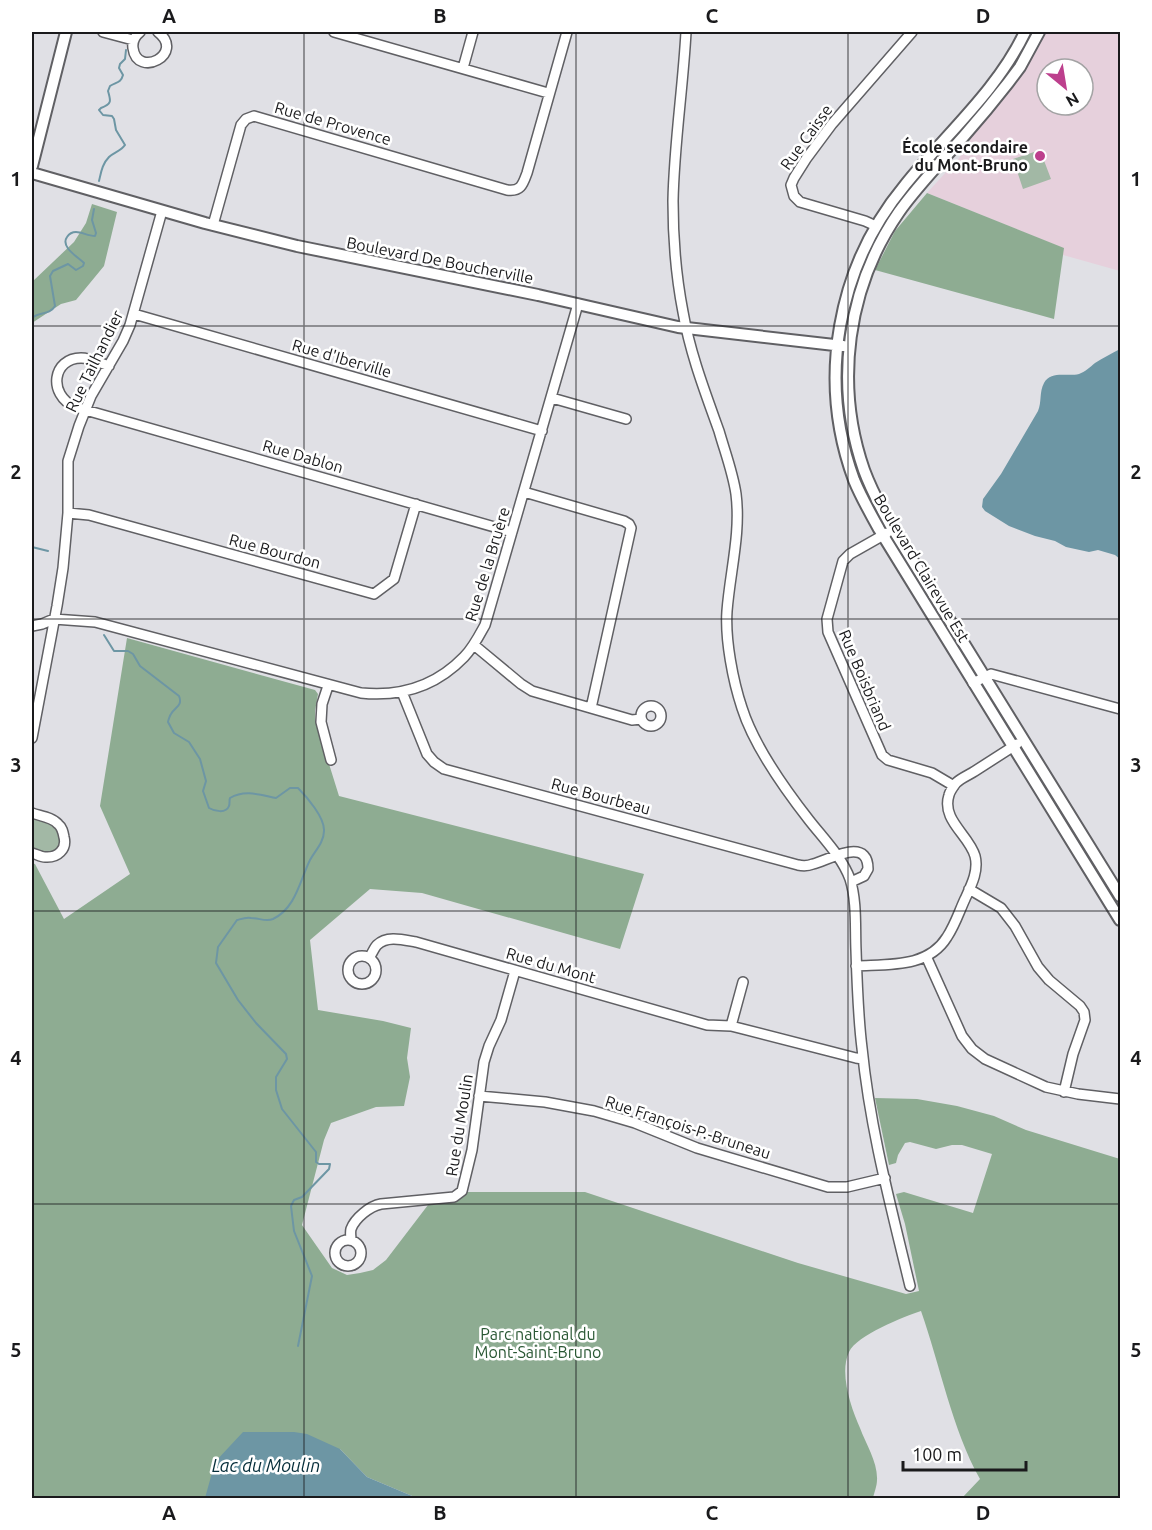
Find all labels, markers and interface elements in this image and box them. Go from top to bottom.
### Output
text: A [162,4,176,27]
text: B [433,4,447,27]
text: C [706,4,719,27]
text: D [976,4,990,27]
north arrow [1035,57,1095,117]
text: N [1063,89,1082,111]
street label: Rue de Provence [273,98,393,148]
street label: Rue Caisse [776,101,836,173]
place label: École secondaire du Mont-Bruno [902,136,1028,174]
marker: École secondaire du Mont-Bruno [1033,149,1047,163]
text: 1 [10,167,22,190]
text: 1 [1130,167,1142,190]
street label: Boulevard De Boucherville [345,233,535,287]
street label: Rue Tailhandier [62,307,126,415]
street label: Rue d'Iberville [290,335,394,381]
street label: Rue Dablon [261,436,345,476]
text: 2 [10,460,22,483]
text: 2 [1130,460,1142,483]
street label: Boulevard Clairevue Est [871,491,974,646]
street label: Rue de la Bruère [461,505,513,623]
street label: Rue Bourdon [227,530,323,572]
street label: Rue Boisbriand [836,627,894,733]
text: 3 [10,753,22,776]
text: 3 [1130,753,1142,776]
street label: Rue Bourbeau [549,774,653,818]
street label: Rue du Mont [504,944,599,987]
text: 4 [10,1046,22,1069]
text: 4 [1130,1046,1142,1069]
street label: Rue du Moulin [442,1073,476,1177]
street label: Rue François-P.-Bruneau [603,1092,773,1162]
park label: Parc national du Mont-Saint-Bruno [475,1325,601,1361]
text: 5 [10,1338,22,1361]
text: 5 [1130,1338,1142,1361]
scale bar [903,1434,1026,1472]
text: 100 m [912,1444,962,1464]
water label: Lac du Moulin [212,1455,320,1475]
text: A [162,1501,176,1524]
text: B [433,1501,447,1524]
text: C [706,1501,719,1524]
text: D [976,1501,990,1524]

